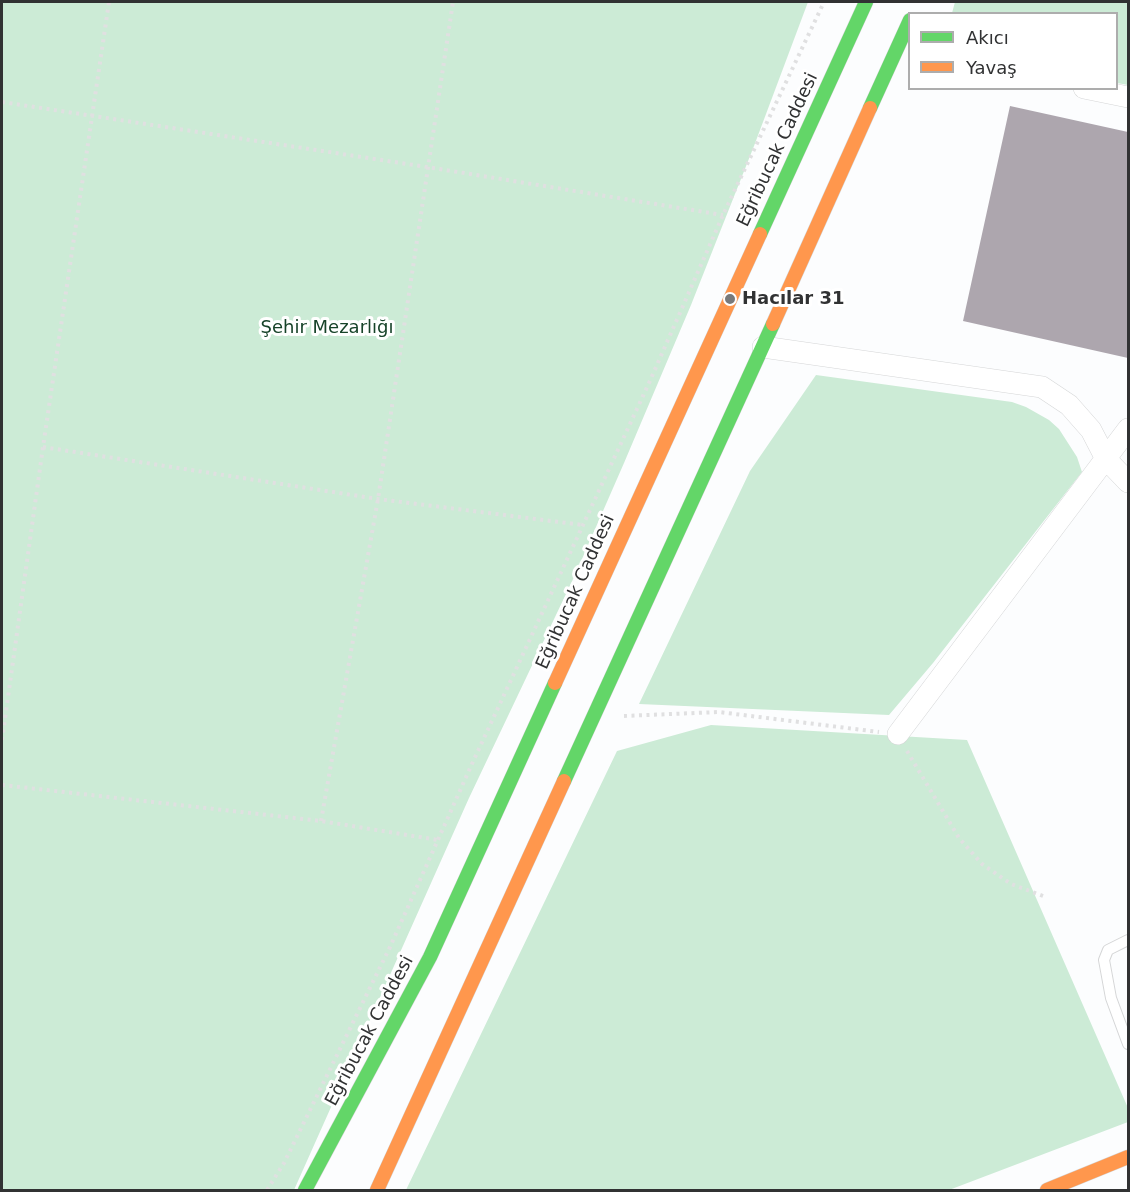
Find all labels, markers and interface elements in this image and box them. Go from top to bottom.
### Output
legend [908,12,1118,90]
text: Akıcı [966,27,1009,48]
text: Yavaş [966,57,1017,78]
street label: Eğribucak Caddesi [733,70,823,230]
place label: Hacılar 31 [742,288,845,310]
marker: Hacılar 31 [723,292,737,306]
park label: Şehir Mezarlığı [261,317,393,339]
street label: Eğribucak Caddesi [532,511,620,673]
street label: Eğribucak Caddesi [321,952,419,1110]

